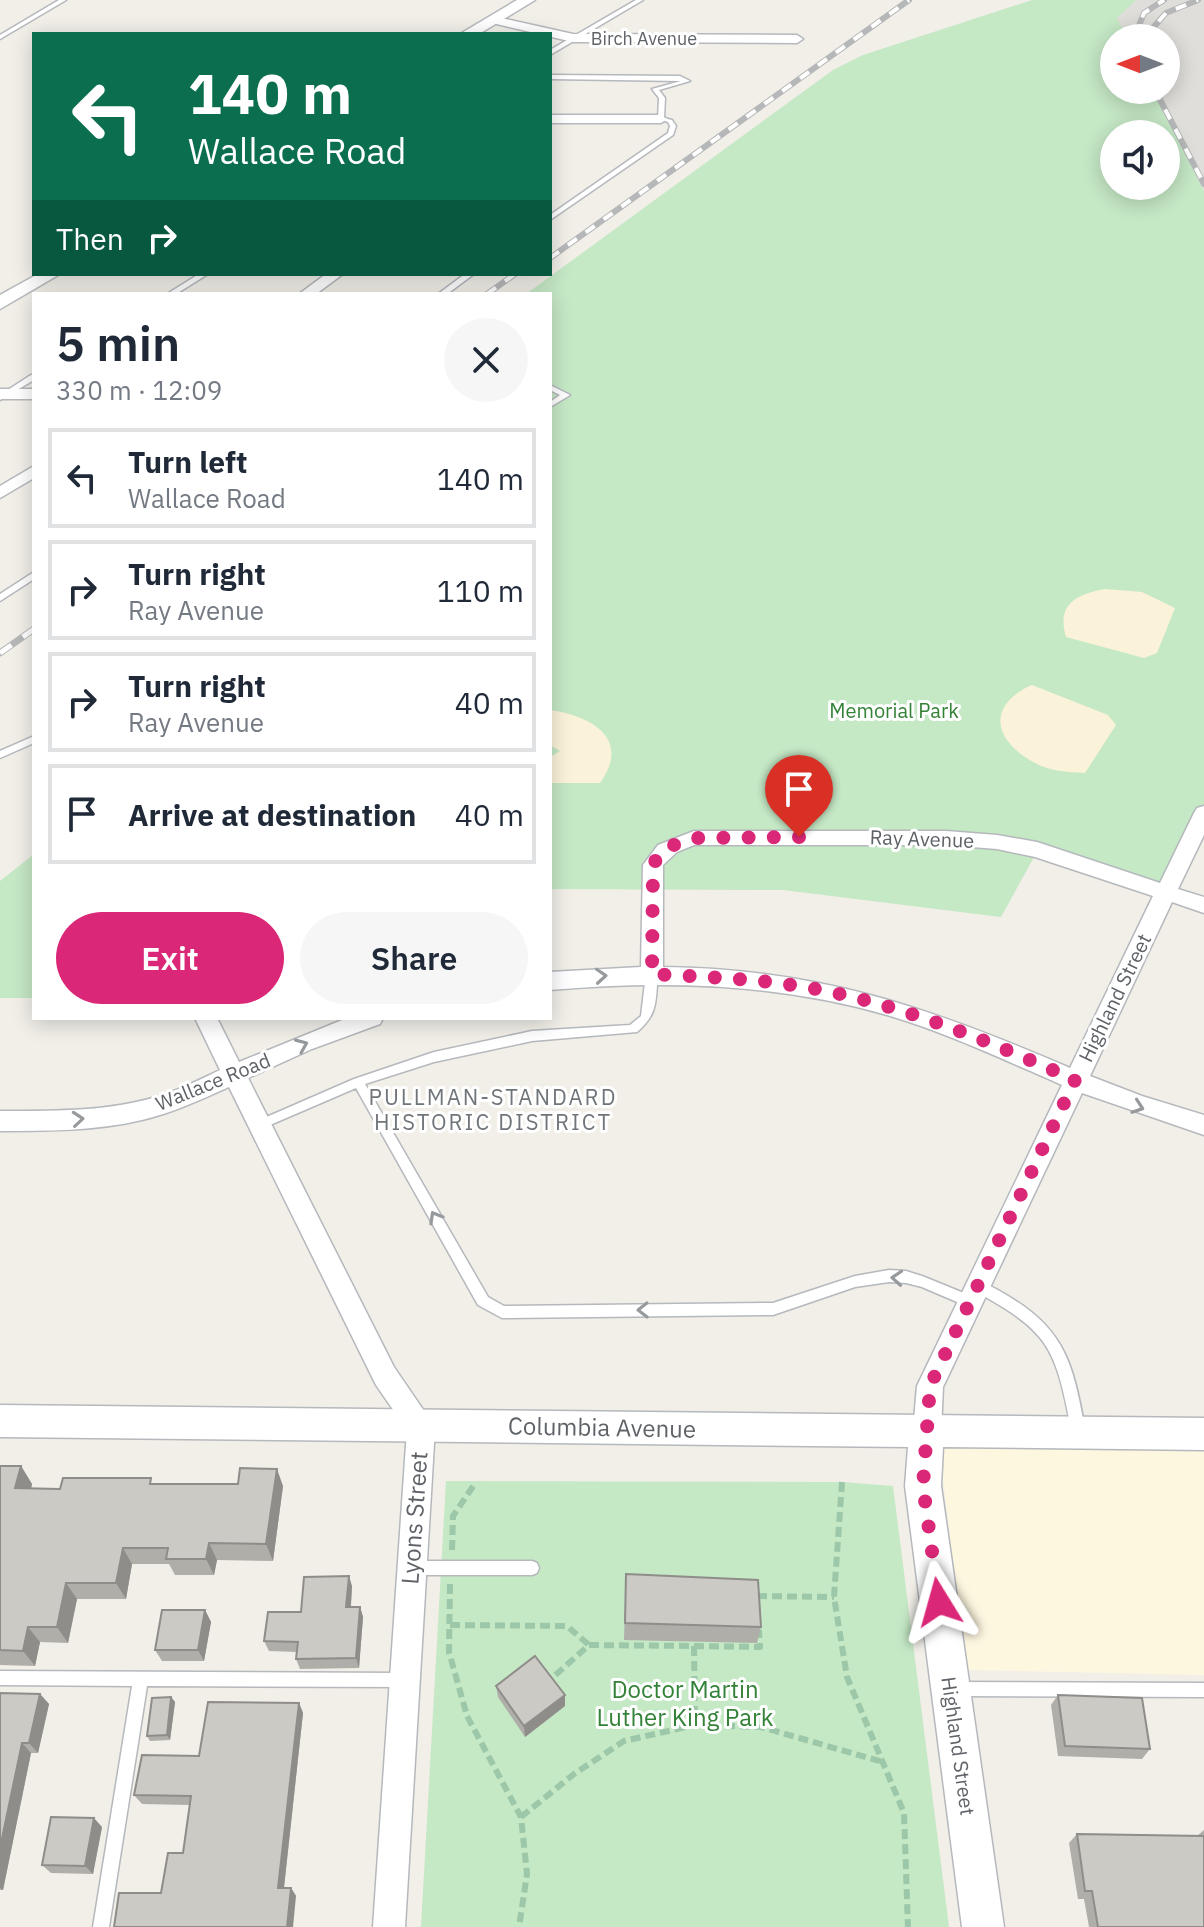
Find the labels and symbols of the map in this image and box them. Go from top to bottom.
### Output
north arrow [1100,24,1180,104]
street label: Birch Avenue [591,27,697,50]
park label: Memorial Park [829,697,959,724]
pin [765,755,833,837]
street label: Ray Avenue [869,823,975,854]
street label: Highland Street [1072,929,1157,1066]
one-way arrow [595,968,608,985]
one-way arrow [294,1038,308,1054]
street label: Wallace Road [151,1046,274,1117]
district label: PULLMAN-STANDARD HISTORIC DISTRICT [369,1082,617,1136]
one-way arrow [1130,1097,1144,1113]
one-way arrow [72,1111,85,1128]
one-way arrow [429,1211,444,1225]
one-way arrow [890,1269,903,1286]
one-way arrow [636,1302,649,1319]
street label: Columbia Avenue [508,1409,696,1445]
street label: Lyons Street [393,1450,435,1585]
position arrow [897,1560,981,1644]
park label: Doctor Martin Luther King Park [597,1673,774,1733]
street label: Highland Street [935,1675,982,1817]

